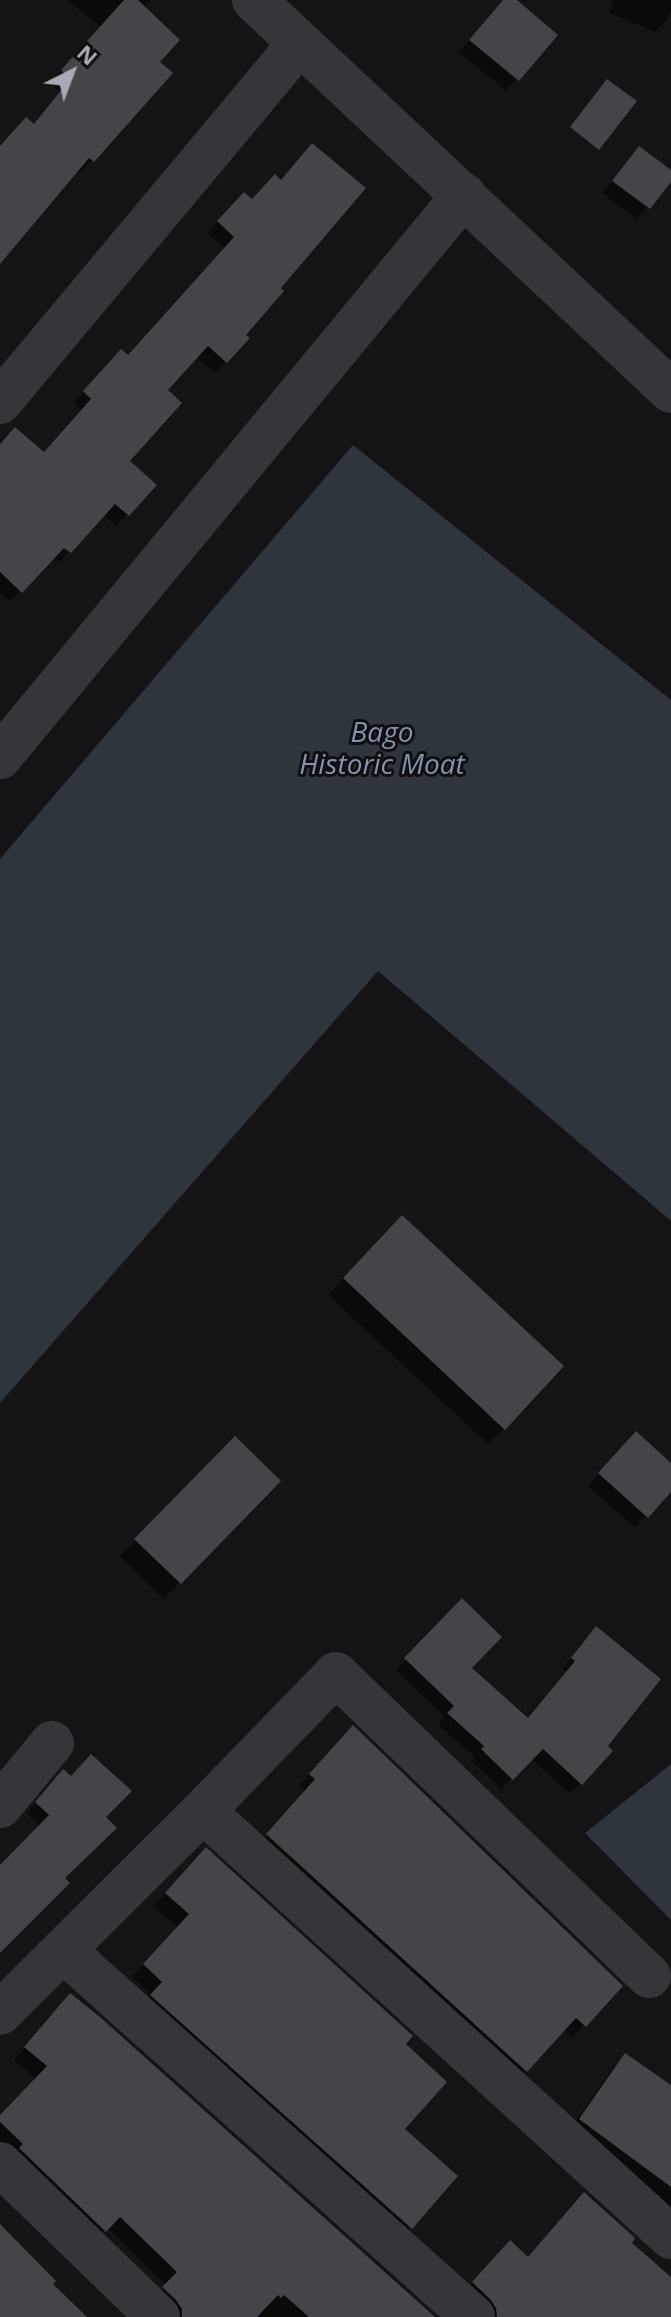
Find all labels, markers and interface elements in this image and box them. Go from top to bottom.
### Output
north arrow [32,32,112,112]
text: N [71,37,105,71]
water label: Bago Historic Moat [299,717,465,783]

